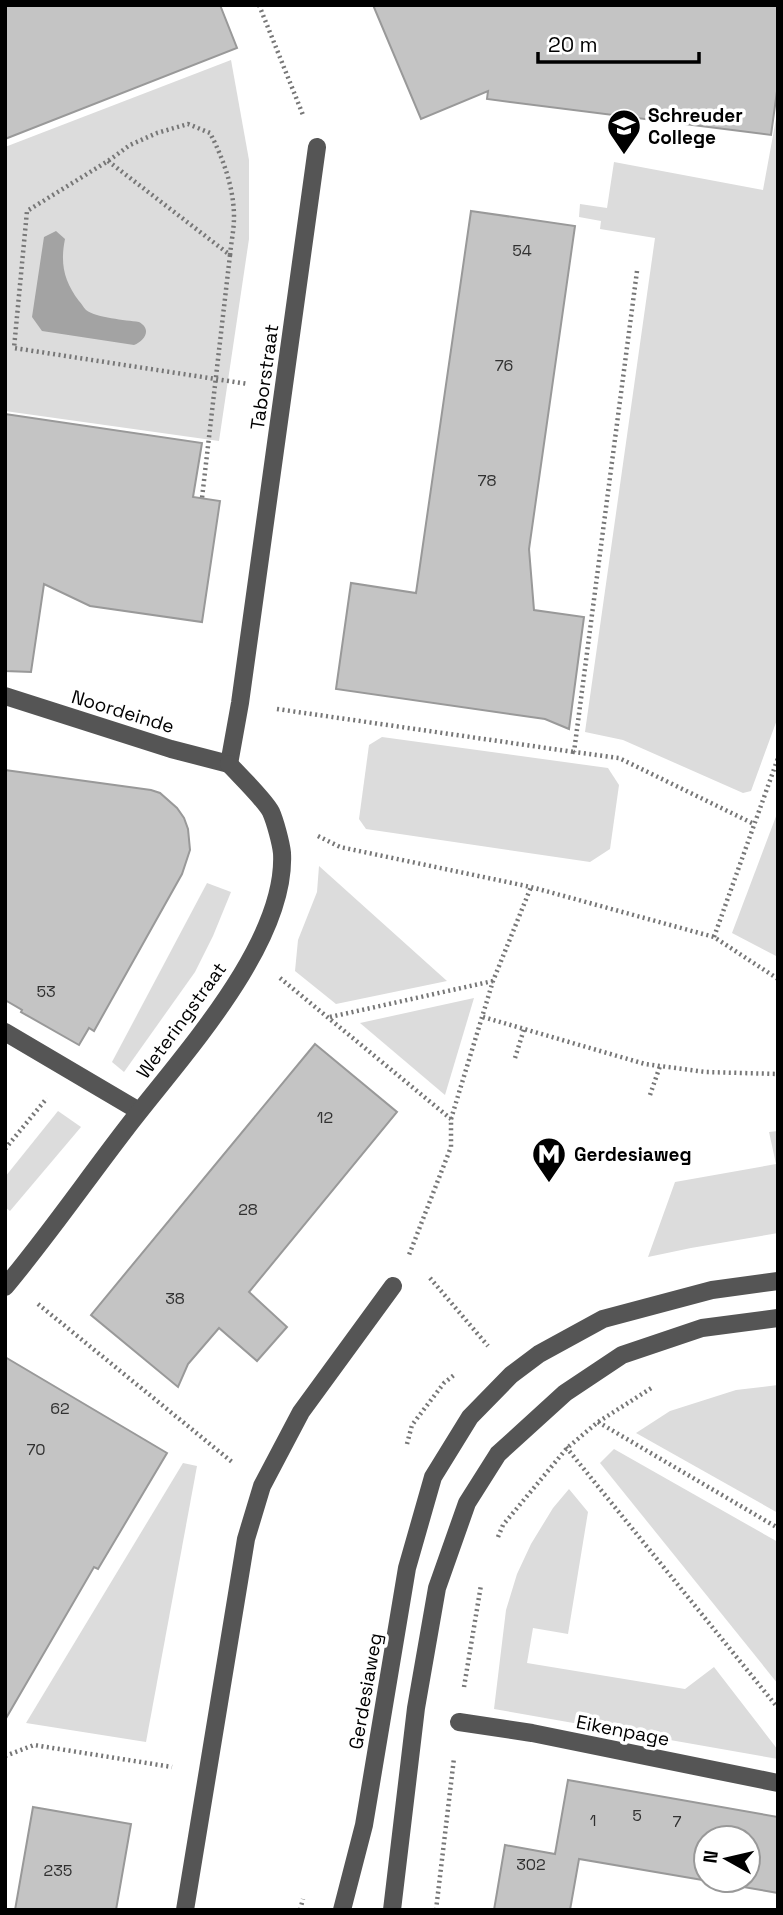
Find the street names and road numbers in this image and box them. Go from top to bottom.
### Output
street label: Taborstraat [245,322,284,432]
street label: Noordeinde [68,684,177,739]
street label: Weteringstraat [131,957,232,1083]
street label: Gerdesiaweg [343,1631,388,1751]
street label: Eikenpage [574,1709,672,1752]

